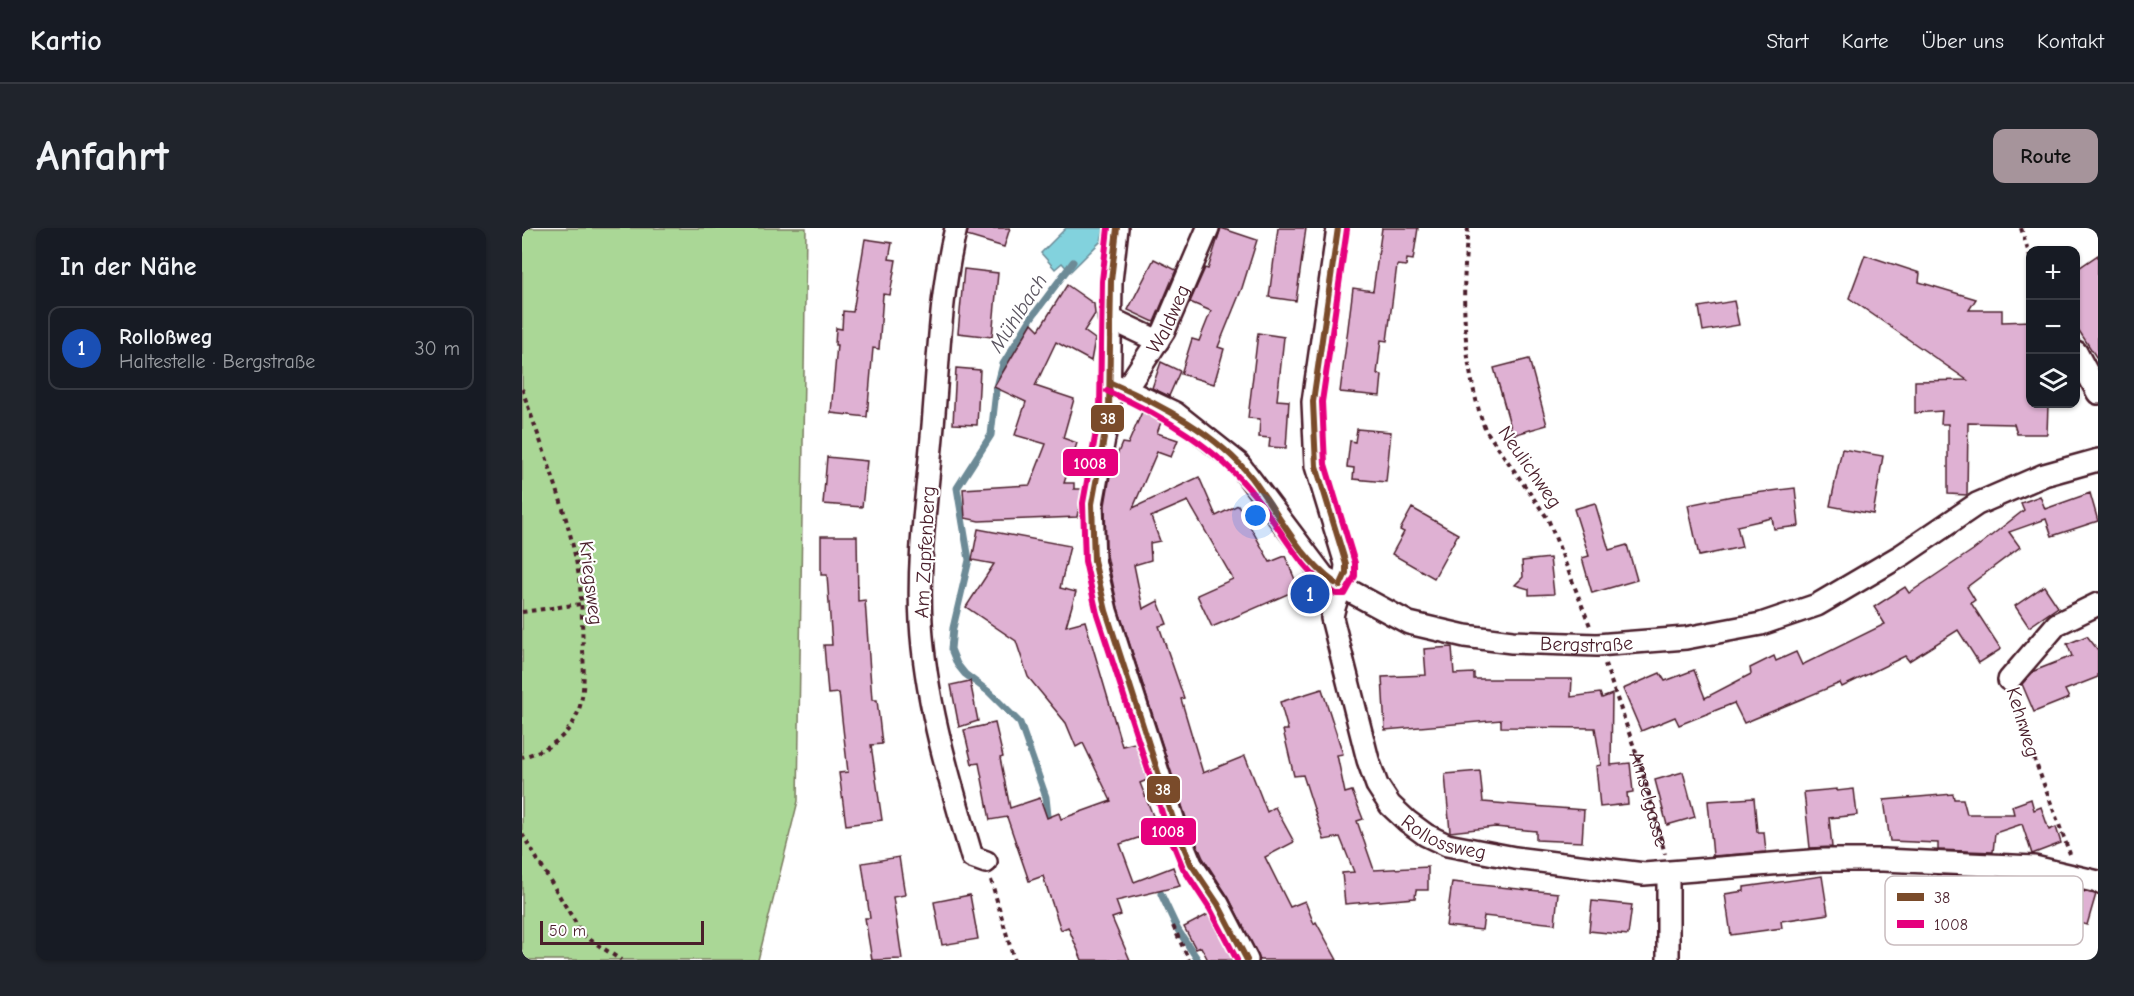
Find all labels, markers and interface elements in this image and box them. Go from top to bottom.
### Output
text: Kartio [30,25,102,57]
text: Start [1766,29,1809,53]
text: Karte [1842,29,1888,53]
text: Über uns [1921,29,2004,53]
text: Kontakt [2037,29,2104,53]
button: Route [1993,129,2098,183]
text: Anfahrt [36,132,169,181]
map controls [2026,246,2080,408]
button: + [2026,246,2080,300]
text: In der Nähe [60,252,197,282]
water label: Mühlbach [983,270,1052,357]
street label: Waldweg [1141,281,1194,357]
button: − [2026,300,2080,354]
text: Rolloßweg [119,324,213,350]
text: 1 [78,337,85,360]
text: 30 m [414,337,460,360]
text: Haltestelle · Bergstraße [119,350,315,373]
button: layers [2026,354,2080,408]
line badge: 38 [1090,404,1125,433]
text: 38 [1100,410,1116,428]
street label: Neulichweg [1493,422,1567,512]
line badge: 1008 [1062,448,1119,477]
text: 1008 [1074,455,1106,473]
street label: Am Zapfenberg [910,485,940,619]
your location [1241,501,1270,530]
street label: Kriegsweg [574,539,608,627]
pin: 1 [1290,572,1330,616]
street label: Bergstraße [1540,631,1634,657]
street label: Kehrweg [2001,684,2045,760]
street label: Amselgasse [1625,748,1674,849]
line badge: 38 [1146,775,1181,804]
text: 38 [1155,781,1171,799]
street label: Rollossweg [1397,809,1488,864]
line badge: 1008 [1140,817,1197,846]
text: 1008 [1152,823,1184,841]
legend [1885,876,2083,945]
text: 38 [1934,889,1950,907]
text: 1008 [1934,916,1968,934]
scale bar [540,918,704,946]
text: 50 m [549,922,586,940]

